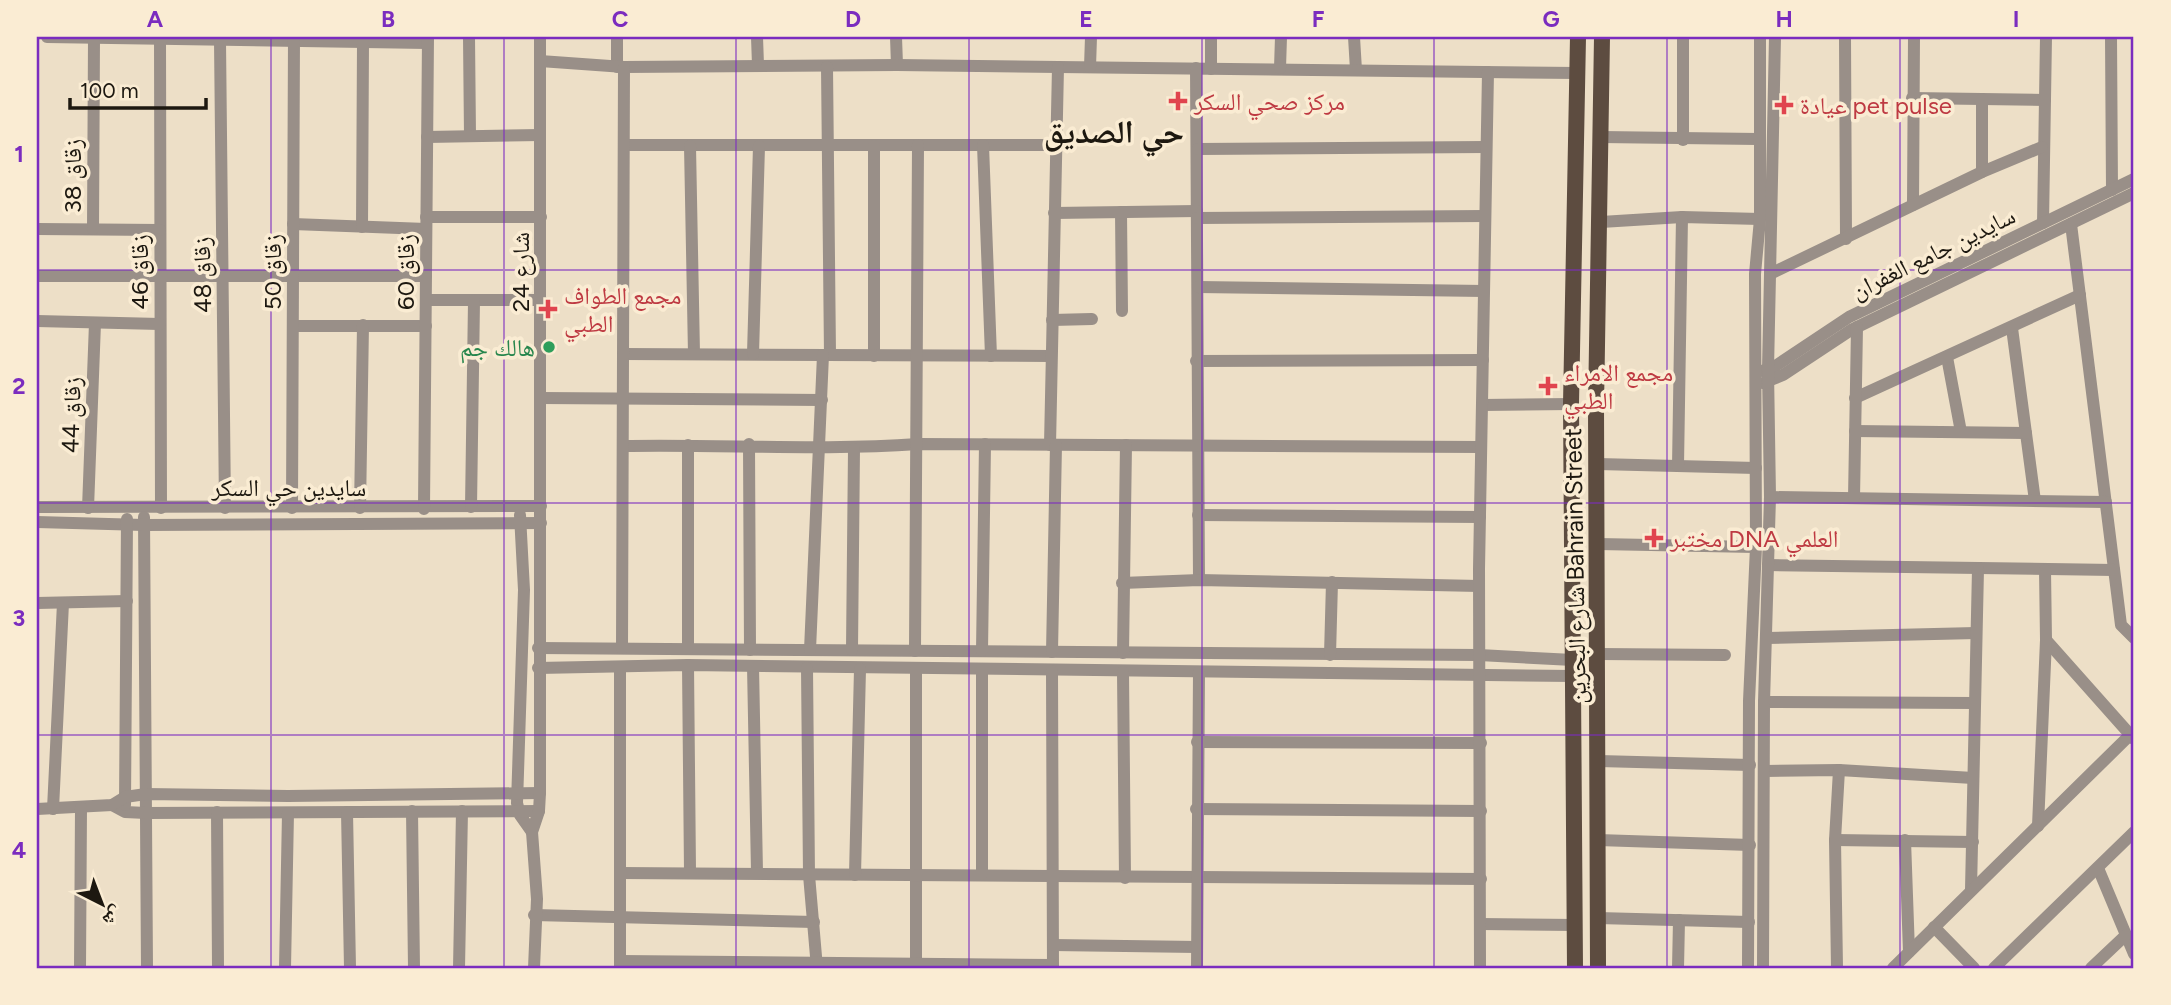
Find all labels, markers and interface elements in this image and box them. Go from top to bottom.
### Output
text: A [147,5,164,33]
text: B [381,5,395,33]
text: C [612,5,629,33]
text: D [845,5,861,33]
text: E [1079,5,1093,33]
text: F [1312,5,1325,33]
text: G [1542,5,1560,33]
text: H [1775,5,1793,33]
text: I [2013,5,2019,33]
scale bar [70,66,206,110]
text: 100 m [80,78,139,103]
place label: مركز صحي السكر [1193,87,1345,121]
marker: مركز صحي السكر [1168,91,1188,111]
place label: عيادة pet pulse [1800,91,1952,120]
marker: عيادة pet pulse [1774,95,1794,115]
district label: حي الصديق [1044,113,1184,157]
street label: زقاق 38 [58,139,87,213]
text: 1 [14,140,24,168]
street label: سايدين جامع الغفران [1846,201,2020,306]
street label: شارع 24 [506,232,536,312]
street label: زقاق 46 [125,234,154,310]
street label: زقاق 50 [258,234,287,310]
street label: زقاق 60 [391,234,420,310]
street label: زقاق 48 [187,236,217,314]
place label: مجمع الطواف الطبي [564,281,681,343]
marker: مجمع الطواف الطبي [538,299,558,319]
place label: هالك جم [460,333,535,364]
marker: هالك جم [541,339,557,355]
place label: مجمع الامراء الطبي [1564,358,1673,420]
text: 2 [12,372,26,400]
street label: زقاق 44 [55,376,87,454]
marker: مجمع الامراء الطبي [1538,376,1558,396]
street label: شارع البحرين Bahrain Street [1558,428,1593,704]
street label: سايدين حي السكر [211,473,366,507]
place label: مختبر DNA العلمي [1669,524,1839,558]
marker: مختبر DNA العلمي [1644,528,1664,548]
text: 3 [13,604,25,632]
text: 4 [12,836,26,864]
north arrow [66,869,136,939]
text: ش [98,901,128,932]

